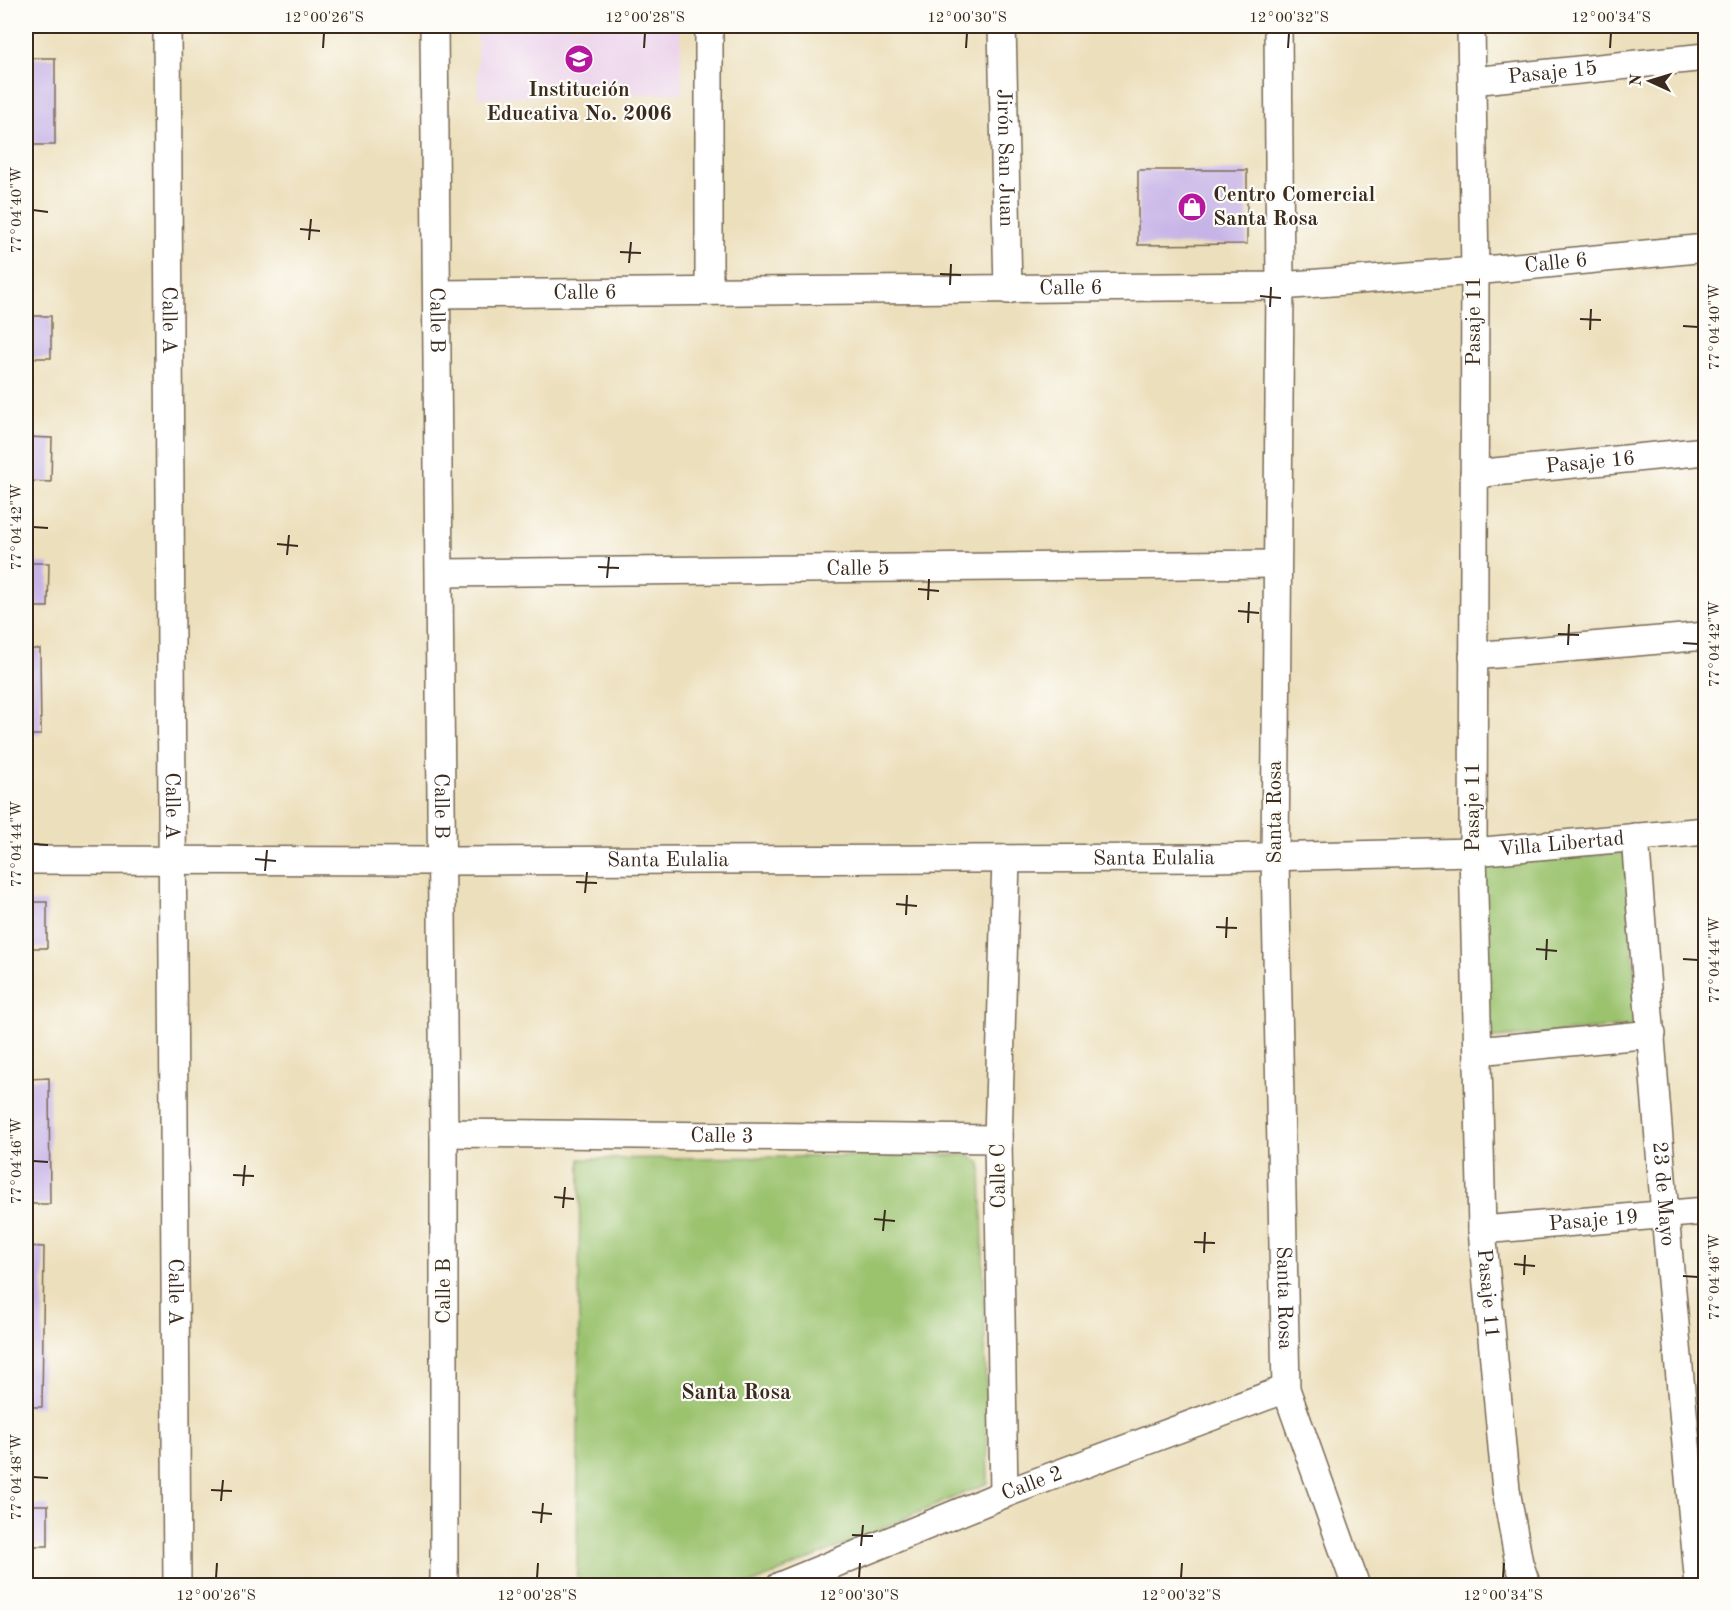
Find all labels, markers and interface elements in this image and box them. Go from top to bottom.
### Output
text: 12°00'26"S [284,11,364,26]
text: 12°00'28"S [605,11,685,26]
text: 12°00'30"S [927,11,1007,26]
text: 12°00'32"S [1249,11,1329,26]
text: 12°00'34"S [1571,11,1651,26]
school or university icon: Institución Educativa No. 2006 [563,43,595,75]
north arrow [1620,51,1680,111]
street label: Pasaje 15 [1507,58,1598,88]
text: N [1629,73,1645,87]
place label: Institución Educativa No. 2006 [486,80,672,125]
street label: Jirón San Juan [993,89,1017,227]
text: 77°04'40"W [10,167,25,253]
place label: Centro Comercial Santa Rosa [1213,185,1375,230]
shop icon: Centro Comercial Santa Rosa [1176,191,1208,223]
street label: Calle 6 [1523,249,1589,277]
street label: Pasaje 11 [1464,276,1485,366]
street label: Calle 6 [1039,277,1103,299]
street label: Calle 6 [553,282,617,303]
text: 77°04'40"W [1708,284,1723,370]
street label: Calle A [158,286,180,354]
street label: Calle B [426,287,447,353]
street label: Pasaje 16 [1545,448,1636,477]
text: 77°04'42"W [10,484,25,570]
street label: Calle 5 [826,558,890,579]
text: 77°04'42"W [1708,601,1723,687]
street label: Santa Rosa [1265,760,1286,864]
street label: Pasaje 11 [1463,762,1484,852]
street label: Calle A [161,772,183,840]
street label: Calle B [430,773,452,839]
text: 77°04'44"W [10,801,25,887]
street label: Villa Libertad [1498,828,1625,860]
street label: Santa Eulalia [1093,848,1215,869]
street label: Santa Eulalia [607,849,729,871]
text: 77°04'44"W [1708,917,1723,1003]
text: 77°04'46"W [10,1118,25,1204]
street label: Calle 3 [690,1125,754,1147]
street label: 23 de Mayo [1649,1141,1678,1247]
street label: Calle C [988,1143,1010,1209]
street label: Pasaje 19 [1548,1206,1639,1235]
text: 77°04'46"W [1708,1234,1723,1320]
street label: Santa Rosa [1273,1246,1296,1350]
street label: Pasaje 11 [1473,1248,1502,1339]
street label: Calle A [164,1258,186,1326]
street label: Calle B [434,1258,455,1324]
district label: Santa Rosa [681,1382,791,1404]
text: 77°04'48"W [10,1434,25,1520]
street label: Calle 2 [999,1463,1065,1505]
text: 12°00'26"S [176,1589,256,1604]
text: 12°00'28"S [497,1589,577,1604]
text: 12°00'30"S [819,1589,899,1604]
text: 12°00'32"S [1141,1589,1221,1604]
text: 12°00'34"S [1463,1589,1543,1604]

